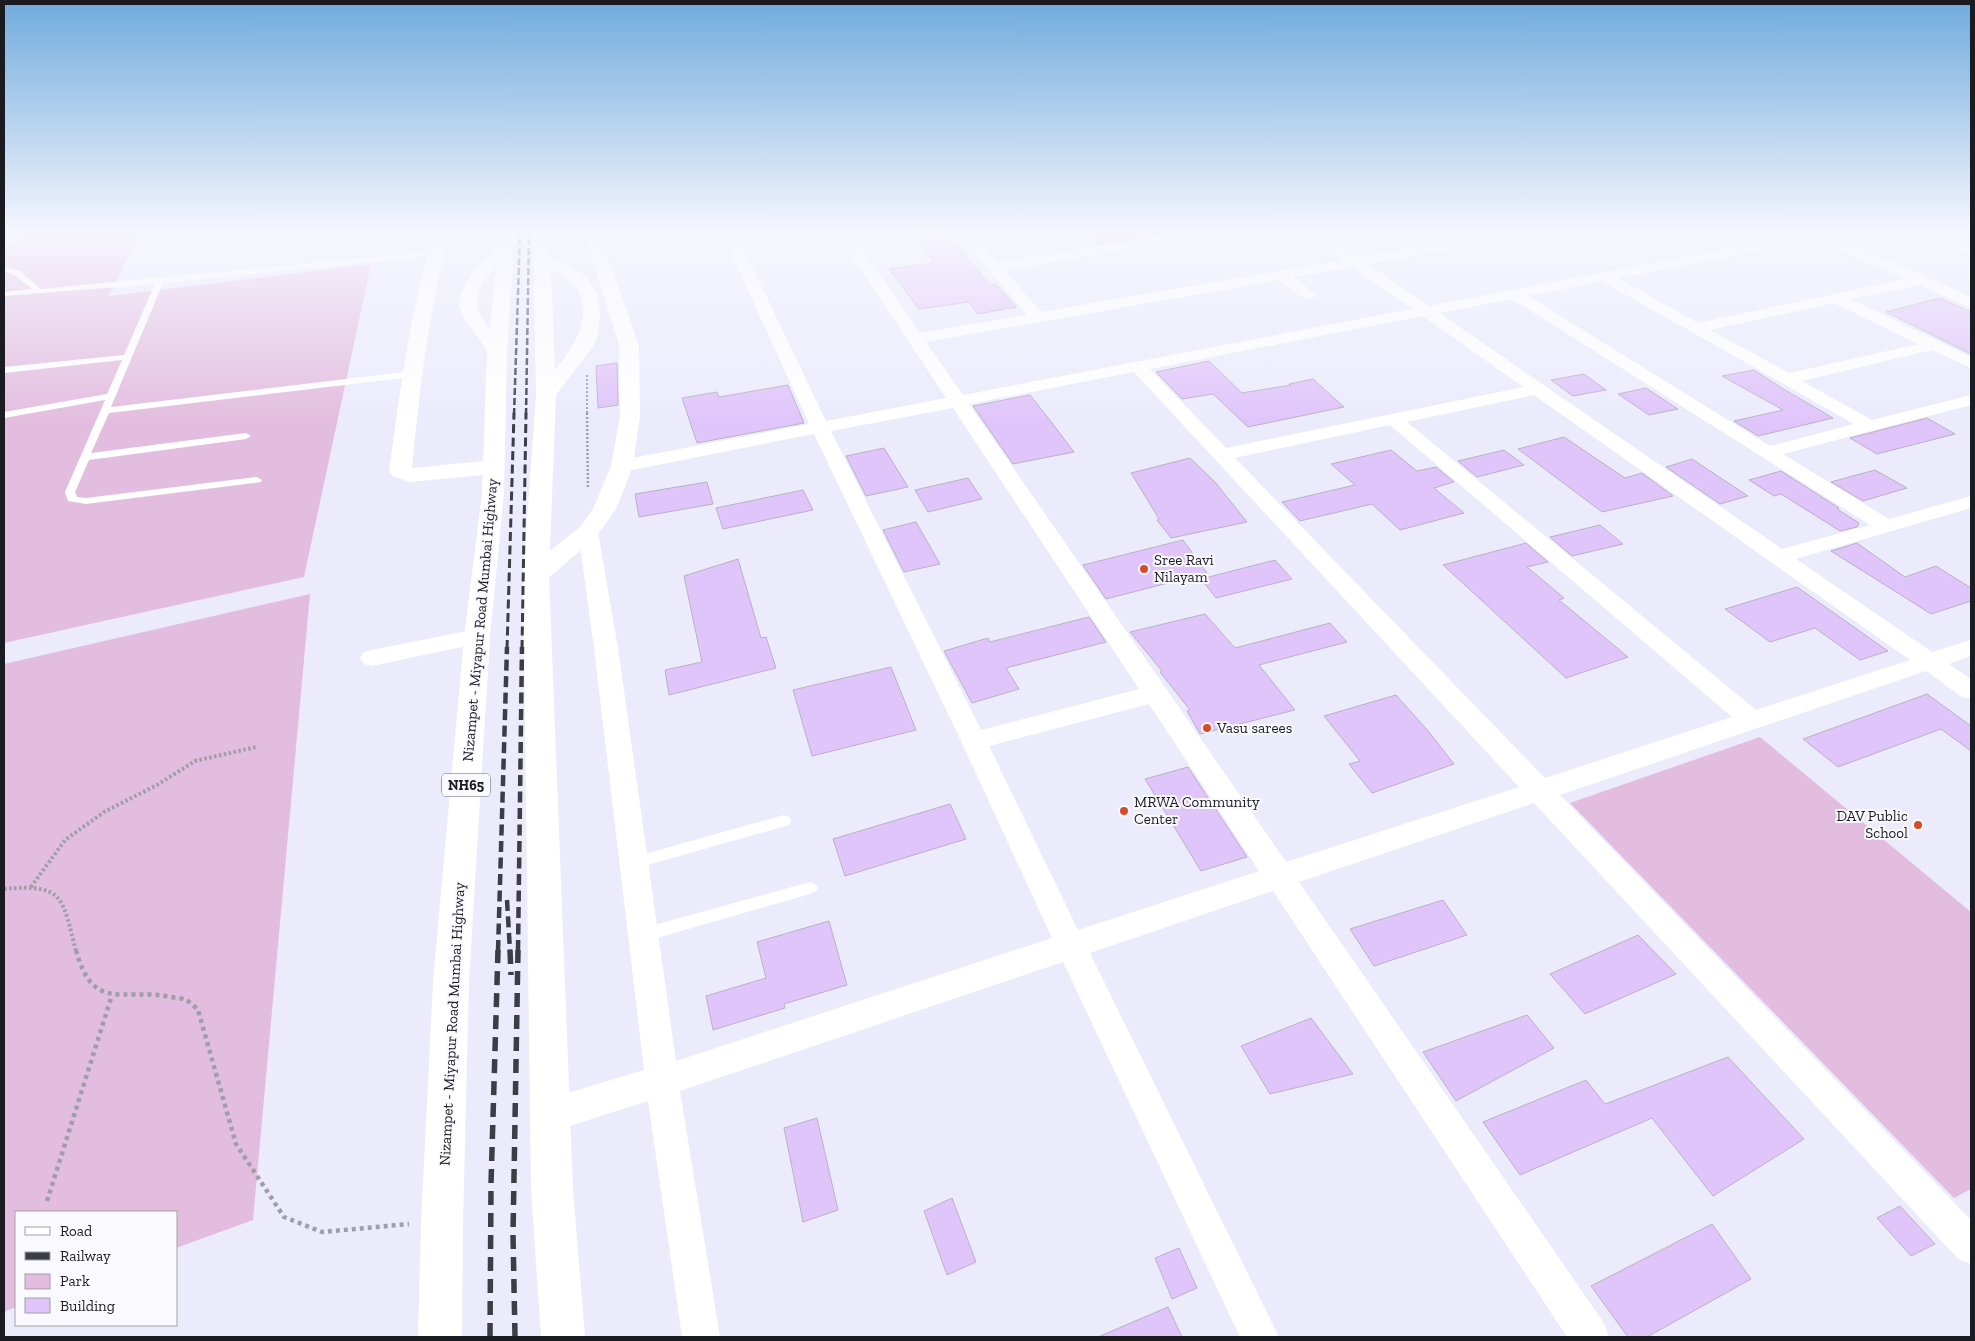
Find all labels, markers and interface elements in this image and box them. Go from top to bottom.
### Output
street label: Nizampet - Miyapur Road Mumbai Highway [459,477,501,762]
place label: Sree Ravi Nilayam [1154,551,1214,586]
marker: Sree Ravi Nilayam [1138,563,1150,575]
place label: Vasu sarees [1216,719,1292,737]
marker: Vasu sarees [1201,722,1213,734]
road number: NH65 [442,774,490,796]
place label: MRWA Community Center [1134,793,1260,828]
marker: MRWA Community Center [1118,805,1130,817]
place label: DAV Public School [1836,807,1908,842]
marker: DAV Public School [1912,819,1924,831]
street label: Nizampet - Miyapur Road Mumbai Highway [436,881,468,1166]
legend [15,1211,178,1326]
text: Road [60,1222,93,1240]
text: Railway [60,1247,111,1265]
text: Park [60,1272,90,1290]
text: Building [60,1297,115,1315]

